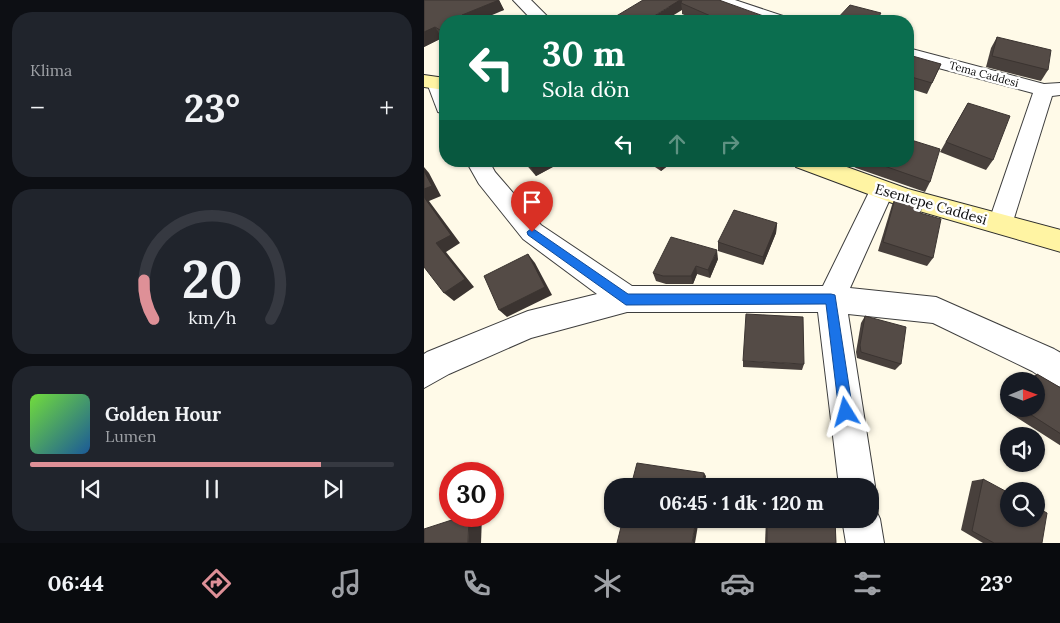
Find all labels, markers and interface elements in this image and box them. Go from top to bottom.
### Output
text: 30 m [542,31,625,76]
icon: left [459,35,524,100]
street label: Tema Caddesi [948,58,1020,90]
text: Klima [30,60,72,80]
text: Sola dön [542,75,630,103]
text: 23° [184,84,240,132]
text: − [30,90,45,126]
text: + [379,90,394,126]
icon: left [610,130,638,158]
icon: ahead [663,130,691,158]
icon: right [716,130,744,158]
street label: Esentepe Caddesi [873,179,989,229]
pin [511,181,553,232]
icon: arrive [518,188,546,216]
text: 20 [182,246,242,312]
text: km/h [188,306,236,329]
north arrow [1000,372,1045,418]
map controls [1000,372,1045,527]
position arrow [819,385,871,437]
text: Golden Hour [105,402,221,426]
text: Lumen [105,426,157,446]
button: sound [1000,427,1045,472]
speed limit sign: 30 [439,462,504,527]
icon: previous [77,475,105,503]
icon: pause [198,475,226,503]
icon: next [319,475,347,503]
button: search [1000,482,1045,527]
text: 06:45 · 1 dk · 120 m [659,491,824,515]
icon: directions [199,566,234,601]
icon: music [329,566,364,601]
icon: phone [459,566,494,601]
icon: climate [590,566,625,601]
icon: car [720,566,755,601]
icon: filters [850,566,885,601]
text: 06:44 [48,569,104,597]
text: 23° [980,569,1012,597]

